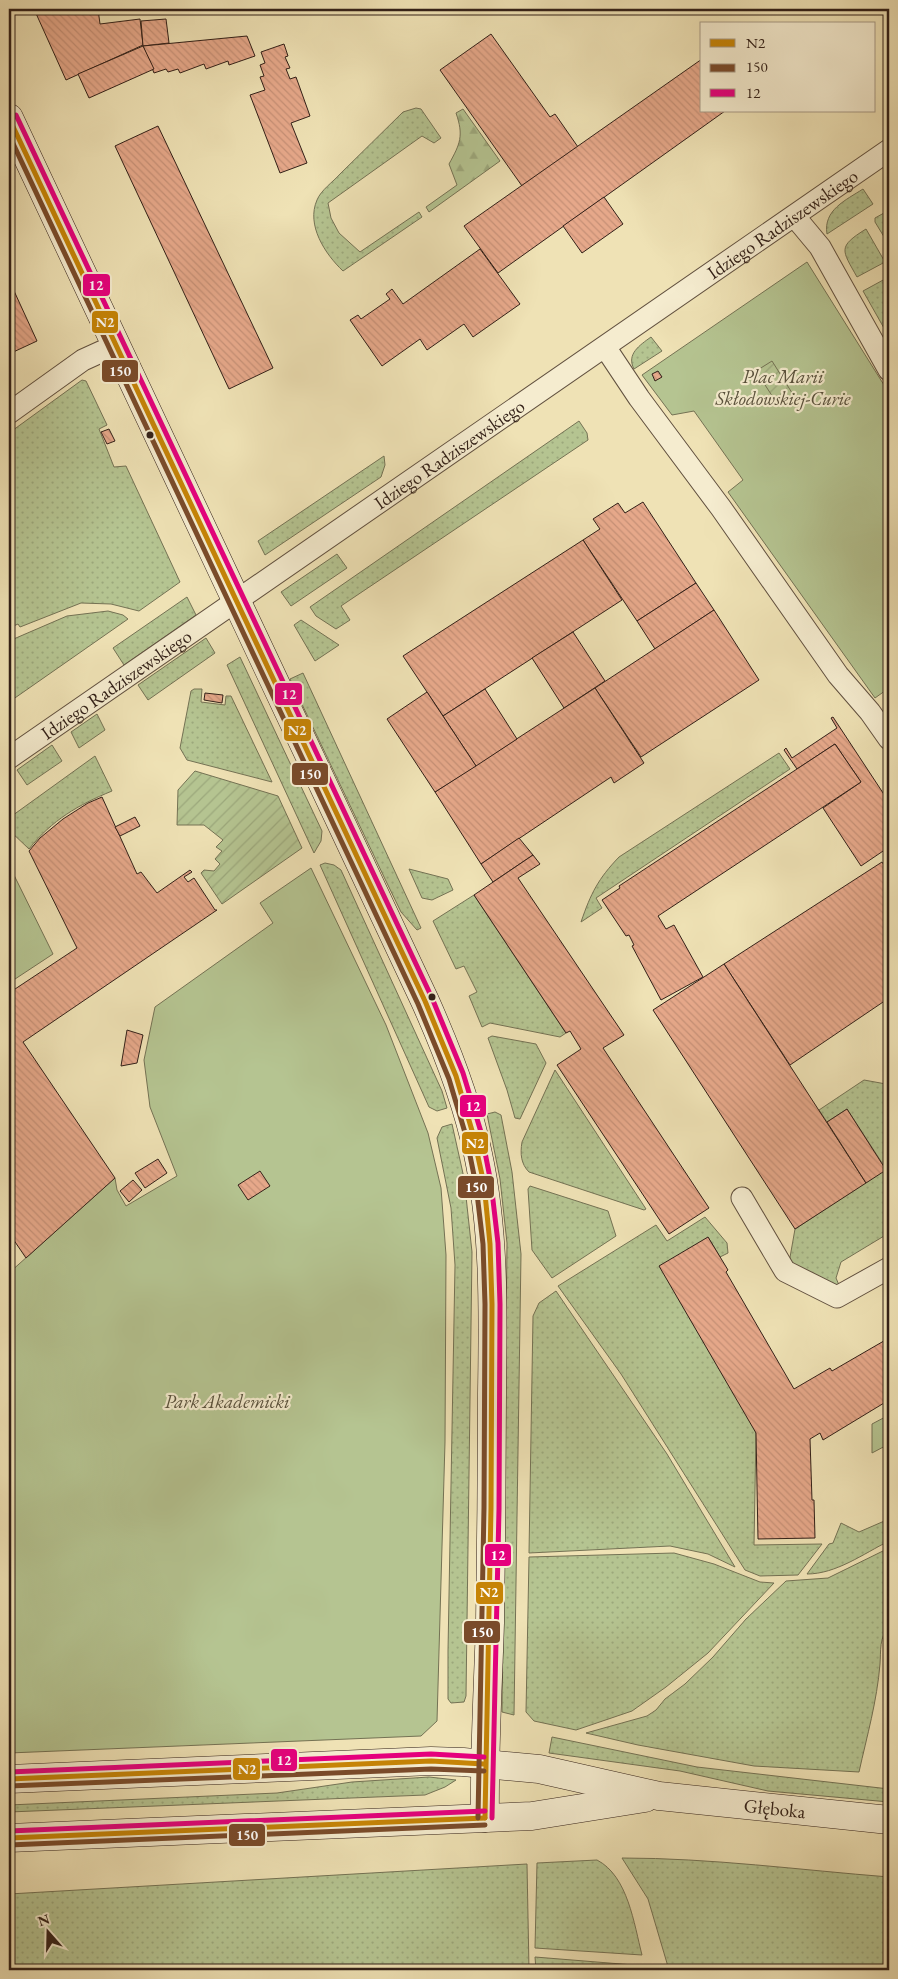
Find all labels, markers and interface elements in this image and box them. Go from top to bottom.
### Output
legend [700,22,876,112]
text: N2 [746,33,766,52]
text: 150 [746,57,768,76]
text: 12 [746,83,761,102]
street label: Idziego Radziszewskiego [702,163,863,285]
line badge: 12 [82,273,111,297]
text: 12 [89,276,104,294]
line badge: N2 [91,310,119,334]
text: N2 [96,313,115,331]
line badge: 150 [101,359,139,383]
text: 150 [109,362,132,380]
park label: Plac Marii Skłodowskiej-Curie [714,364,851,411]
street label: Idziego Radziszewskiego [369,393,530,515]
unlabelled marker [145,430,155,440]
street label: Idziego Radziszewskiego [36,624,197,745]
line badge: 12 [274,682,303,706]
text: 12 [282,685,297,703]
line badge: N2 [283,718,312,742]
text: N2 [288,721,307,739]
line badge: 150 [291,762,329,786]
text: 150 [299,765,322,783]
unlabelled marker [427,992,437,1002]
line badge: 12 [459,1094,487,1118]
text: 12 [466,1097,481,1115]
line badge: N2 [461,1131,489,1155]
text: N2 [466,1134,485,1152]
line badge: 150 [457,1175,495,1199]
text: 150 [465,1178,488,1196]
park label: Park Akademicki [164,1389,291,1414]
line badge: 12 [484,1543,512,1567]
text: 12 [491,1546,506,1564]
line badge: N2 [475,1581,504,1605]
text: N2 [480,1583,499,1601]
line badge: 150 [463,1620,501,1644]
text: 150 [471,1623,494,1641]
line badge: 12 [270,1748,298,1772]
text: 12 [277,1751,292,1769]
line badge: N2 [232,1757,261,1781]
text: N2 [238,1760,257,1778]
street label: Głęboka [743,1793,807,1824]
line badge: 150 [228,1823,266,1847]
text: 150 [236,1826,259,1844]
north arrow [22,1906,72,1956]
text: N [35,1909,53,1930]

